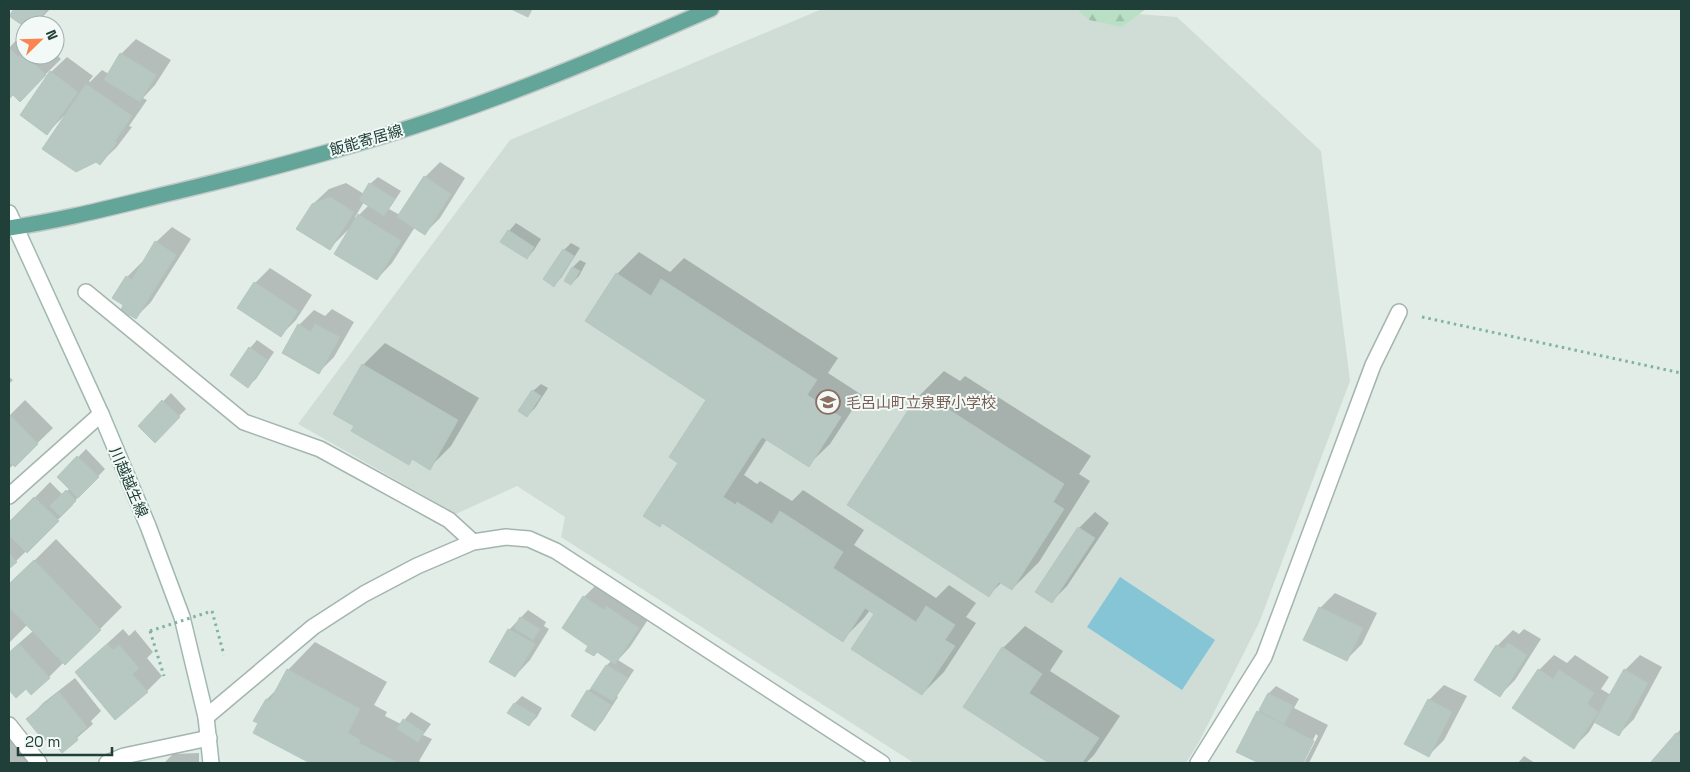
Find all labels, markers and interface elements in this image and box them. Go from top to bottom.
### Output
north arrow [15,15,65,65]
text: N [42,27,62,43]
street label: 飯能寄居線 [327,121,405,159]
school or university icon: 毛呂山町立泉野小学校 [815,389,841,415]
place label: 毛呂山町立泉野小学校 [846,393,996,412]
street label: 川越越生線 [106,444,152,520]
scale bar [18,724,111,756]
text: 20 m [25,732,60,751]

